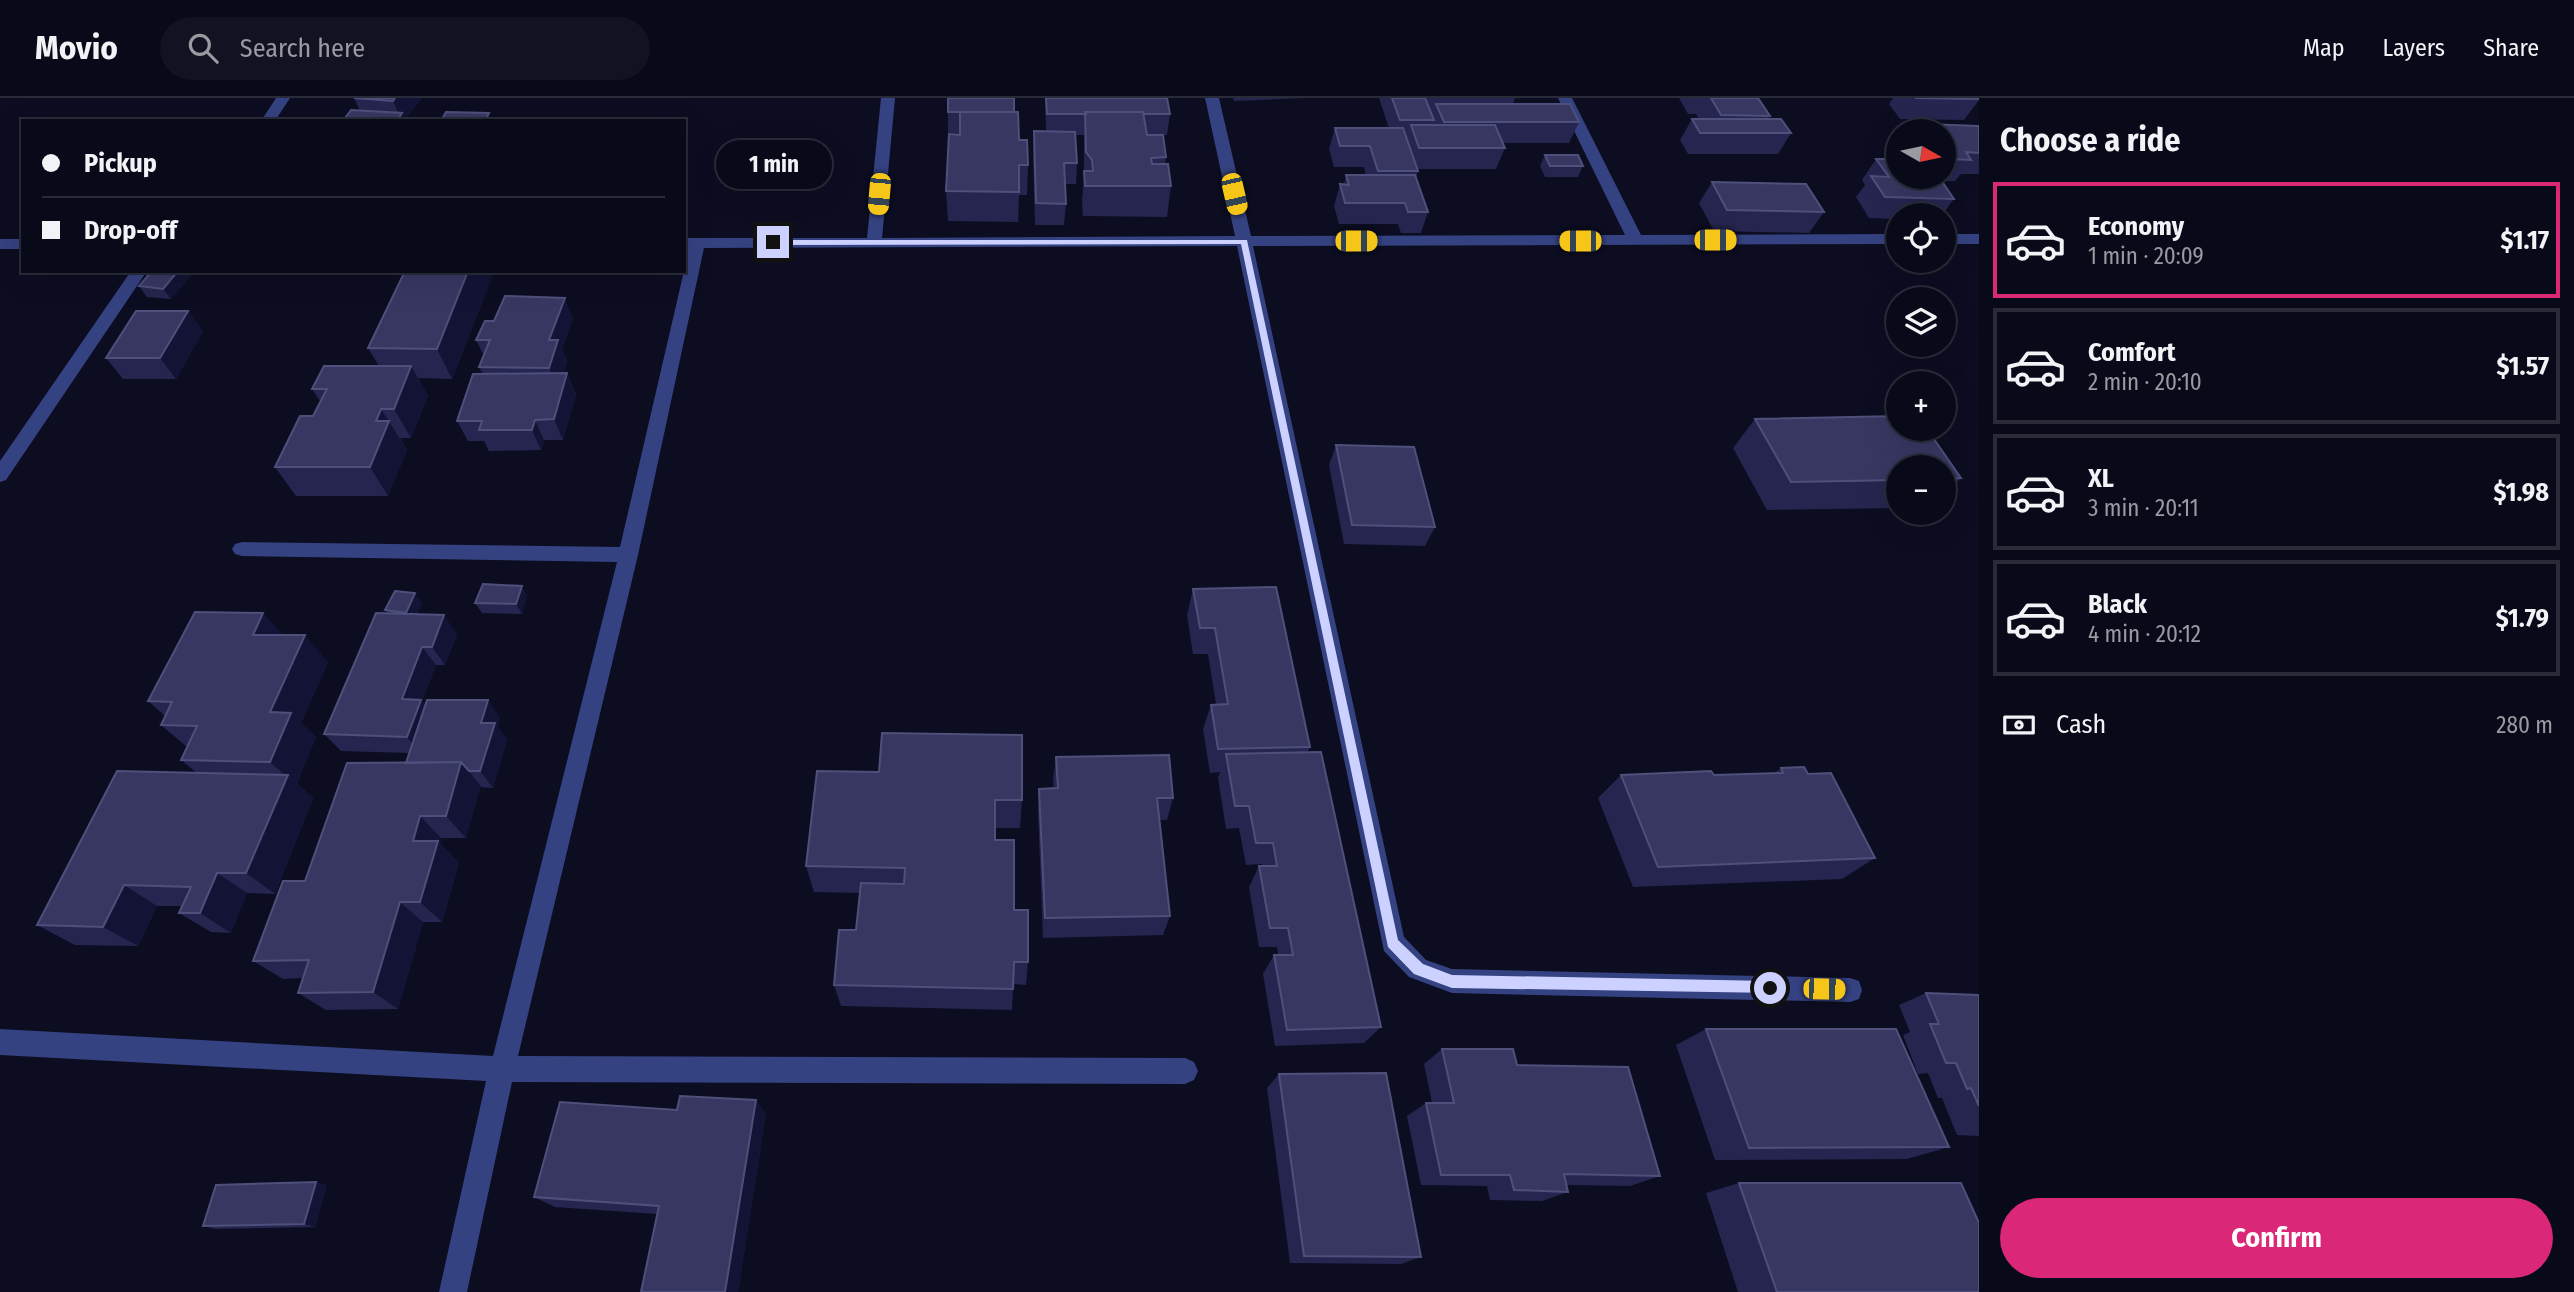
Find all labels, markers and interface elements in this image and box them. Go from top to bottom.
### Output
search box [160,17,650,80]
text: Movio [35,28,118,68]
icon: search [184,29,222,67]
text: Search here [240,33,365,64]
text: Map [2303,34,2345,62]
text: Layers [2383,34,2445,62]
text: Share [2483,34,2539,62]
north arrow [1886,119,1956,189]
map controls [1886,119,1956,525]
text: Choose a ride [2000,121,2181,159]
callout: 1 min [715,141,831,190]
text: Pickup [84,148,157,179]
text: 1 min [749,150,799,178]
car [1220,171,1249,217]
car [867,172,892,216]
button: locate [1886,203,1956,273]
icon: car [2004,209,2067,272]
text: Economy [2088,211,2184,242]
text: Drop-off [84,215,177,246]
text: $1.17 [2501,225,2549,256]
route end [757,226,789,258]
car [1695,230,1737,251]
car [1336,231,1378,252]
car [1560,231,1602,252]
text: 1 min · 20:09 [2088,242,2204,270]
button: layers [1886,287,1956,357]
icon: car [2004,335,2067,398]
text: Comfort [2088,337,2176,368]
text: $1.57 [2497,351,2549,382]
text: 2 min · 20:10 [2088,368,2202,396]
button: + [1886,371,1956,441]
button: − [1886,455,1956,525]
icon: car [2004,461,2067,524]
text: XL [2088,463,2114,494]
text: $1.98 [2493,477,2549,508]
text: 3 min · 20:11 [2088,494,2199,522]
icon: car [2004,587,2067,650]
text: Black [2088,589,2147,620]
text: $1.79 [2496,603,2549,634]
text: 4 min · 20:12 [2088,620,2201,648]
icon: cash [2000,706,2038,744]
text: Cash [2056,709,2106,740]
text: 280 m [2496,711,2553,739]
route start [1754,972,1786,1004]
car [1803,978,1846,1000]
button: Confirm [2000,1198,2553,1278]

